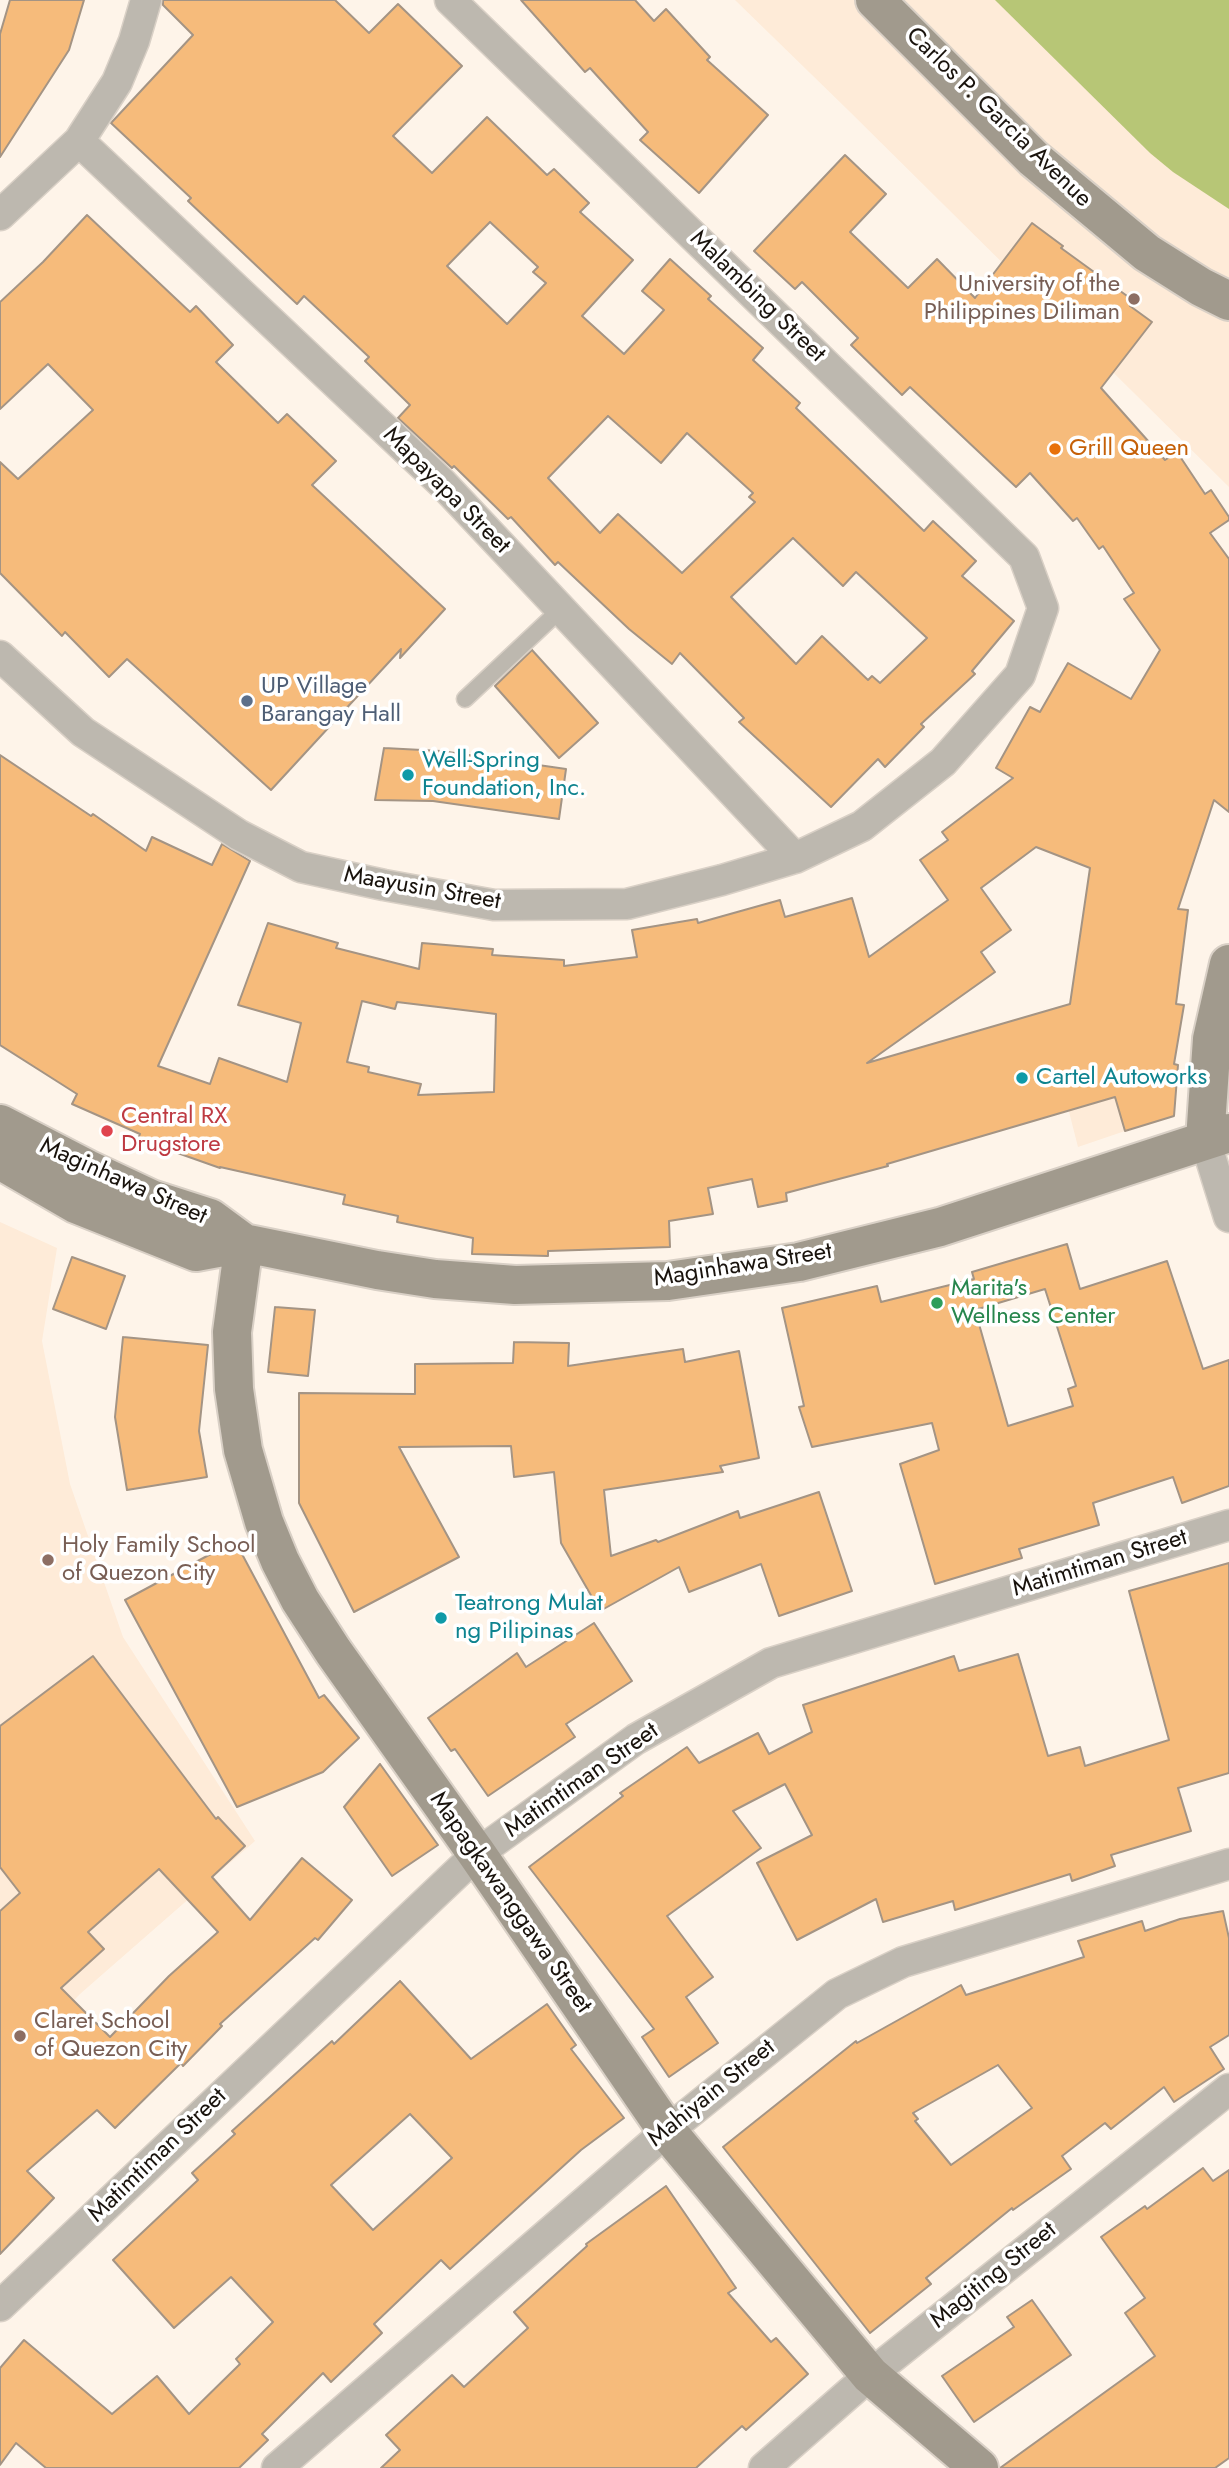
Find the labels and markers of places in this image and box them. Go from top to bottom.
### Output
place label: University of the Philippines Diliman [924,271,1120,327]
marker: University of the Philippines Diliman [1126,291,1142,307]
place label: Grill Queen [1069,435,1189,463]
marker: Grill Queen [1047,441,1063,457]
place label: UP Village Barangay Hall [261,673,401,729]
marker: UP Village Barangay Hall [239,693,255,709]
place label: Well-Spring Foundation, Inc. [422,747,586,803]
marker: Well-Spring Foundation, Inc. [400,767,416,783]
place label: Cartel Autoworks [1036,1064,1207,1092]
marker: Cartel Autoworks [1014,1070,1030,1086]
place label: Central RX Drugstore [121,1103,227,1159]
marker: Central RX Drugstore [99,1123,115,1139]
place label: Marita's Wellness Center [951,1275,1115,1331]
marker: Marita's Wellness Center [929,1295,945,1311]
place label: Holy Family School of Quezon City [62,1532,256,1588]
marker: Holy Family School of Quezon City [40,1552,56,1568]
place label: Teatrong Mulat ng Pilipinas [455,1590,603,1646]
marker: Teatrong Mulat ng Pilipinas [433,1610,449,1626]
place label: Claret School of Quezon City [34,2008,187,2064]
marker: Claret School of Quezon City [12,2028,28,2044]

